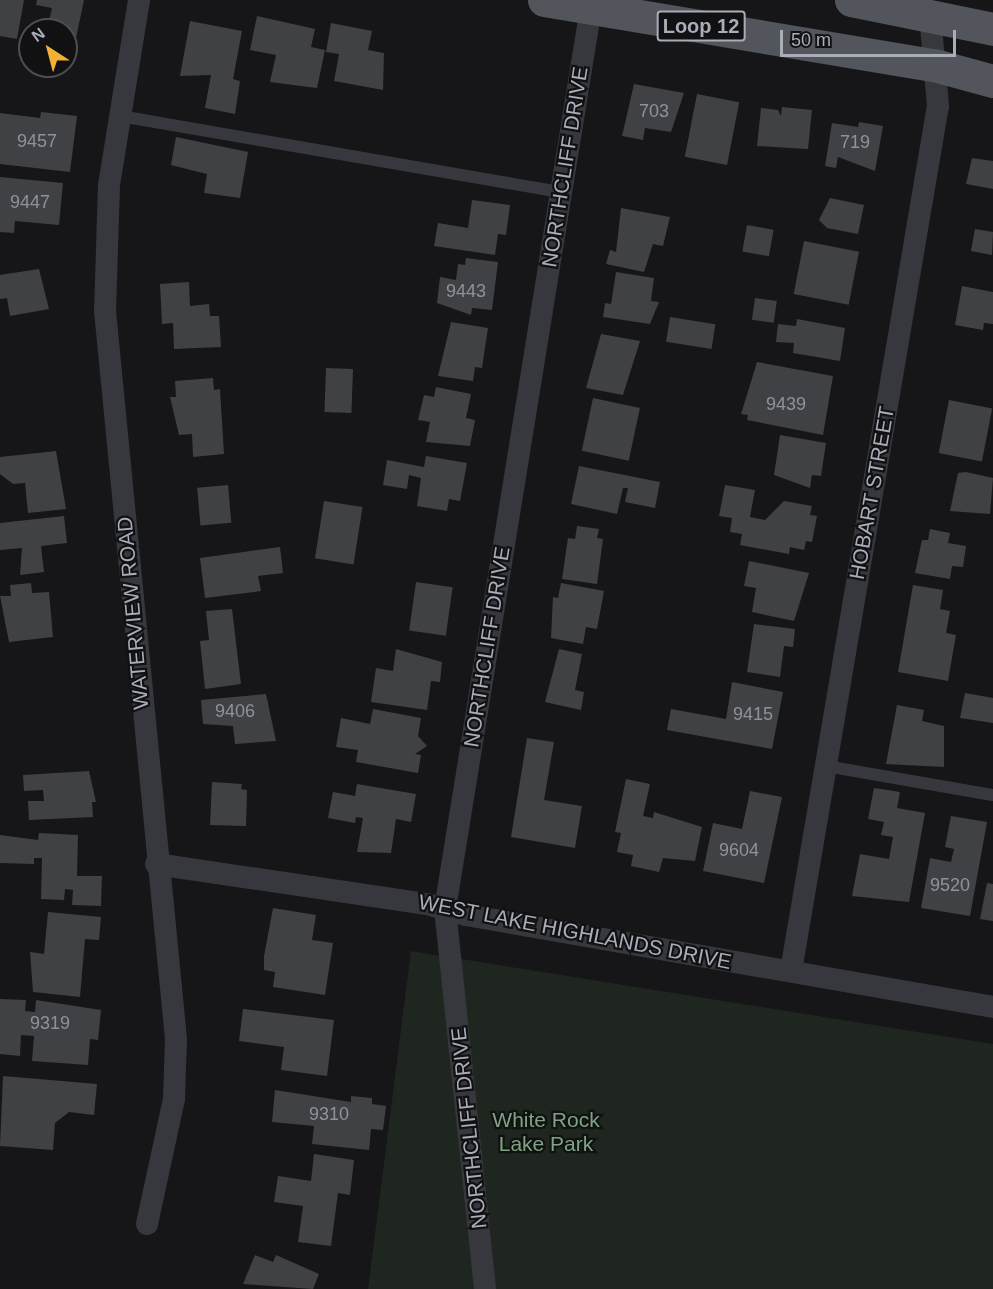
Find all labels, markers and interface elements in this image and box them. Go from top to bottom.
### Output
road number: Loop 12 [656,9,746,43]
north arrow [18,18,78,78]
scale bar [783,18,958,56]
text: N [29,24,48,45]
text: 50 m [791,30,831,50]
street label: NORTHCLIFF DRIVE [537,65,593,269]
house number: 703 [639,100,669,122]
house number: 9457 [17,130,57,152]
house number: 719 [840,131,870,153]
house number: 9447 [10,191,50,213]
house number: 9443 [446,280,486,302]
house number: 9439 [766,393,806,415]
street label: HOBART STREET [844,404,900,582]
street label: WATERVIEW ROAD [112,516,154,710]
street label: NORTHCLIFF DRIVE [459,545,515,749]
house number: 9406 [215,700,255,722]
house number: 9415 [733,703,773,725]
house number: 9604 [719,839,759,861]
house number: 9520 [930,874,970,896]
street label: WEST LAKE HIGHLANDS DRIVE [416,889,734,975]
house number: 9319 [30,1012,70,1034]
street label: NORTHCLIFF DRIVE [446,1026,492,1230]
house number: 9310 [309,1103,349,1125]
park label: White Rock Lake Park [492,1107,600,1157]

